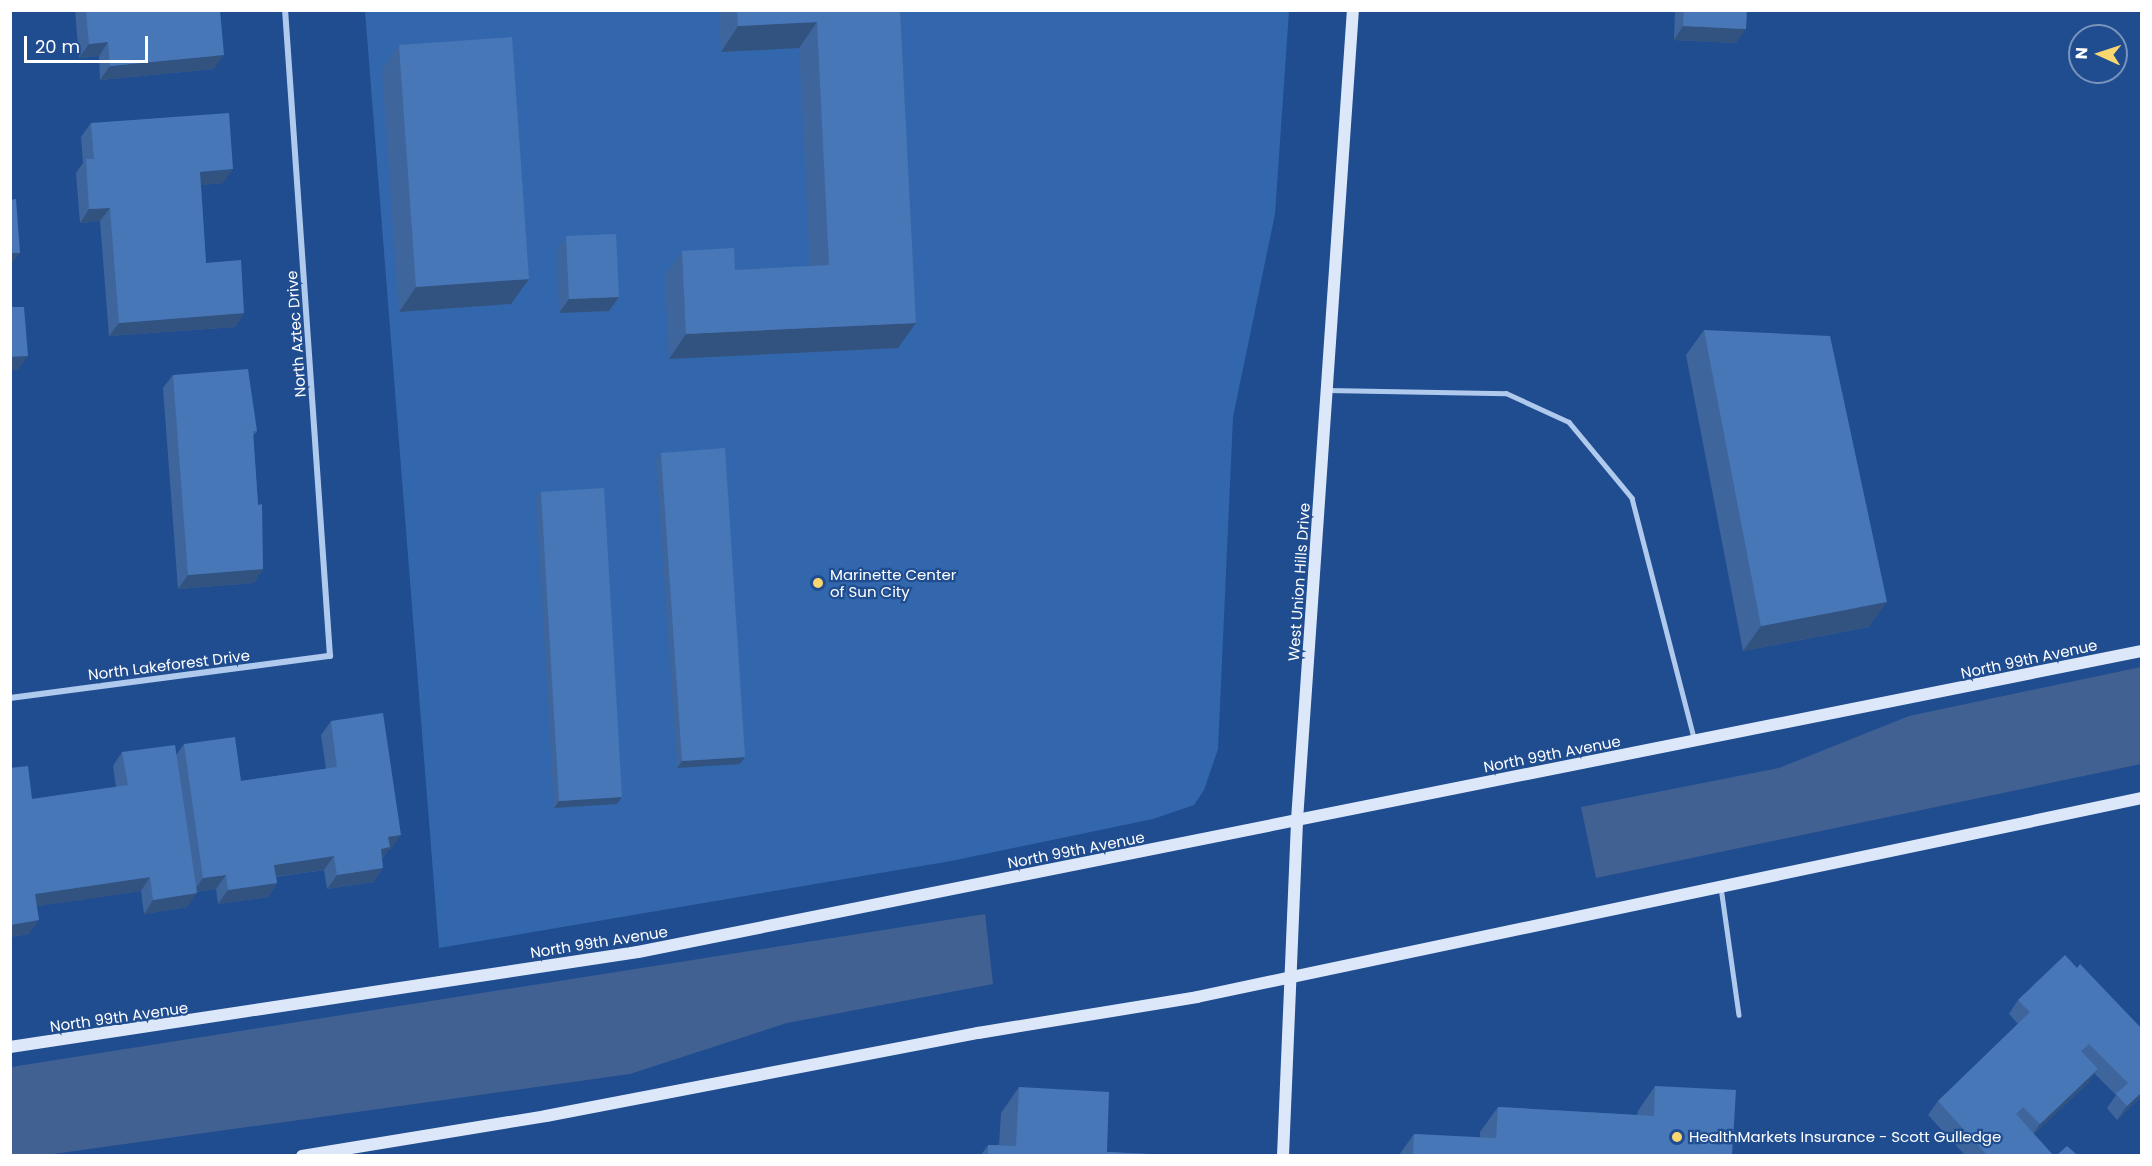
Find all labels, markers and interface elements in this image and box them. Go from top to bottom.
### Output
scale bar [27,24,152,62]
north arrow [2068,24,2128,84]
text: 20 m [35,34,80,59]
text: N [2070,47,2093,60]
street label: North Aztec Drive [283,270,309,398]
street label: West Union Hills Drive [1284,502,1314,662]
place label: Marinette Center of Sun City [830,565,956,600]
marker: Marinette Center of Sun City [811,576,825,590]
street label: North 99th Avenue [1959,636,2099,682]
street label: North Lakeforest Drive [87,646,251,684]
street label: North 99th Avenue [1482,732,1622,776]
street label: North 99th Avenue [1006,828,1146,872]
street label: North 99th Avenue [529,922,669,962]
street label: North 99th Avenue [49,998,189,1036]
place label: HealthMarkets Insurance - Scott Gulledge [1689,1128,2001,1146]
marker: HealthMarkets Insurance - Scott Gulledge [1670,1130,1684,1144]

